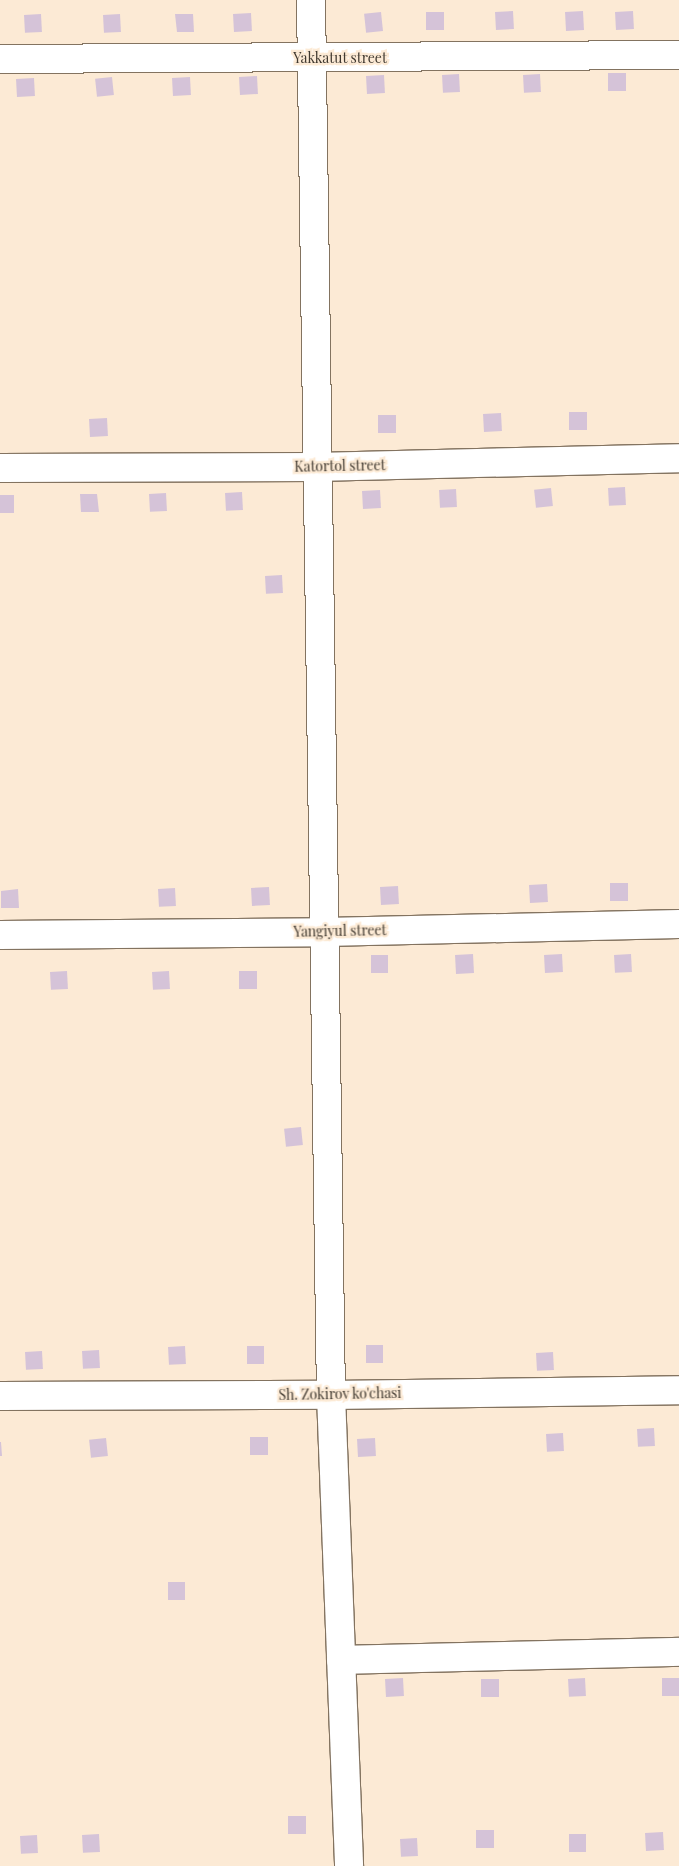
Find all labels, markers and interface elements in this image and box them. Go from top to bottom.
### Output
street label: Yakkatut street [293,50,387,66]
street label: Katortol street [294,457,386,475]
street label: Yangiyul street [293,922,387,940]
street label: Sh. Zokirov ko'chasi [278,1385,402,1403]

